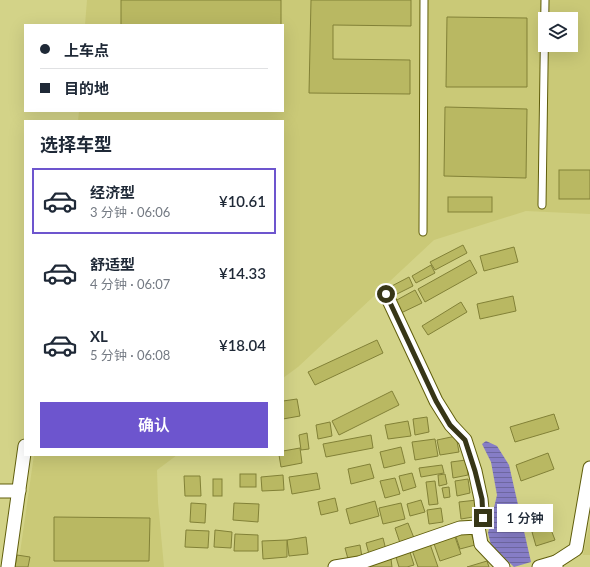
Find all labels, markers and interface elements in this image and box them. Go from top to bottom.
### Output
map controls [538,12,578,52]
button: layers [538,12,578,52]
text: 上车点 [64,41,109,59]
text: 目的地 [64,79,109,97]
text: 选择车型 [40,133,112,155]
icon: car [42,183,78,219]
text: 经济型 [90,183,135,201]
text: ¥10.61 [219,192,266,210]
text: 3 分钟 · 06:06 [90,204,170,220]
icon: car [42,255,78,291]
text: 舒适型 [90,255,135,273]
text: ¥14.33 [219,264,266,282]
text: 4 分钟 · 06:07 [90,276,170,292]
route start [377,285,395,303]
icon: car [42,327,78,363]
text: XL [90,327,108,345]
text: ¥18.04 [219,336,266,354]
text: 5 分钟 · 06:08 [90,347,170,363]
button: 确认 [40,402,268,448]
callout: 1 分钟 [497,504,553,532]
route end [474,509,492,527]
text: 1 分钟 [507,510,543,526]

